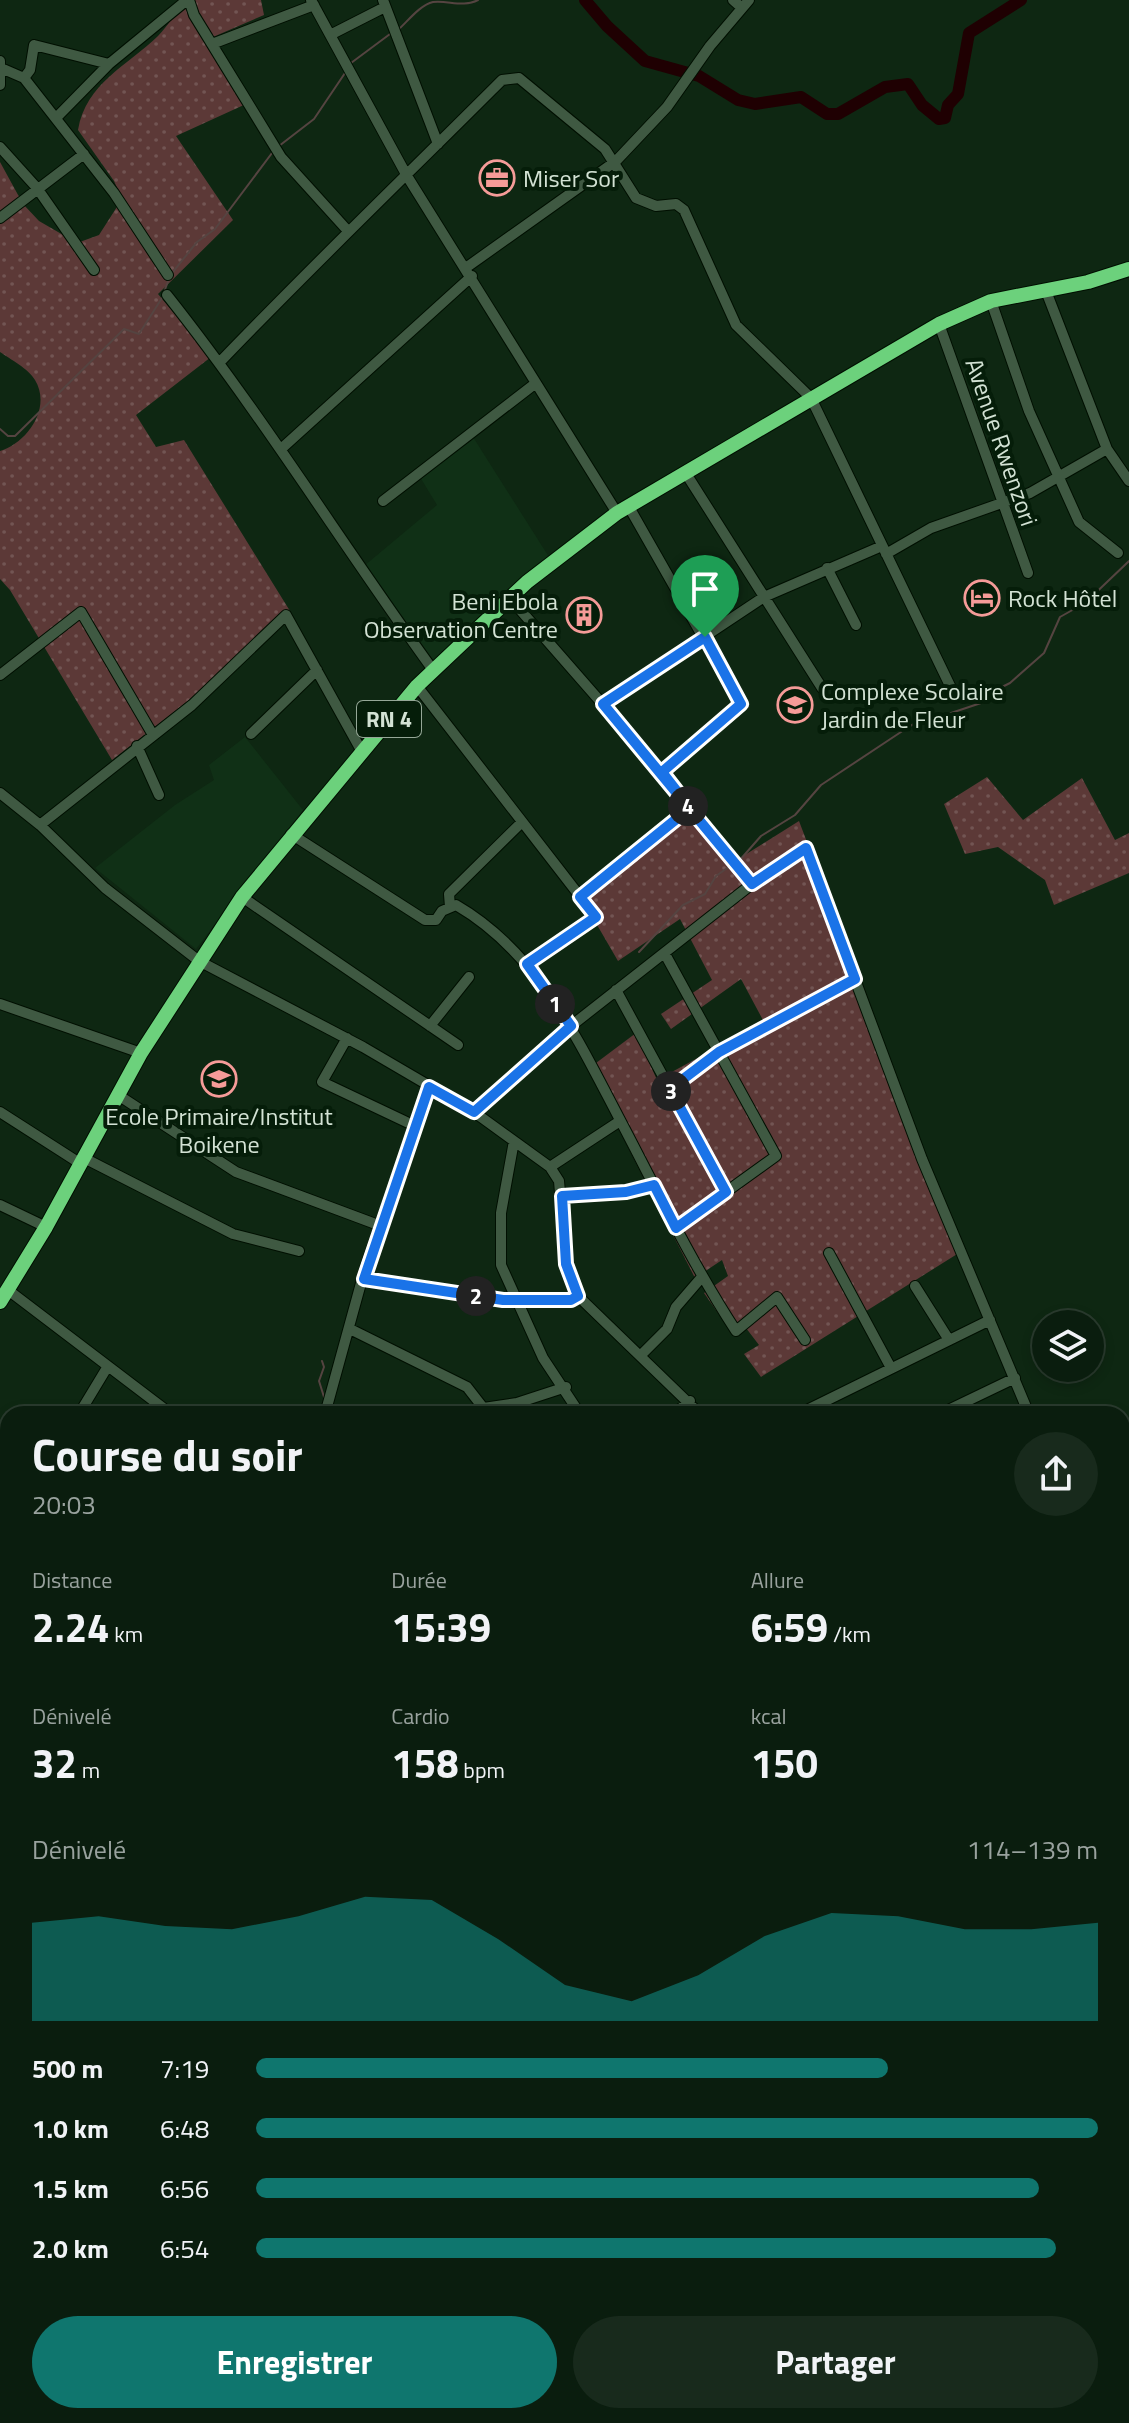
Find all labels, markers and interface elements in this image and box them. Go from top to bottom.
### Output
office icon: Miser Sor [478,159,516,197]
place label: Miser Sor [523,160,619,196]
street label: Avenue Rwenzori [956,353,1048,531]
pin [671,555,739,637]
icon: arrive [683,567,727,611]
hotel icon: Rock Hôtel [963,579,1001,617]
place label: Rock Hôtel [1008,580,1117,616]
place label: Beni Ebola Observation Centre [364,583,558,647]
building icon: Beni Ebola Observation Centre [565,596,603,634]
place label: Complexe Scolaire Jardin de Fleur [821,673,1004,737]
school or university icon: Complexe Scolaire Jardin de Fleur [776,686,814,724]
road number: RN 4 [357,701,421,737]
pin: 4 [668,786,708,826]
text: 4 [682,789,694,823]
pin: 1 [535,984,575,1024]
text: 1 [549,987,561,1021]
school or university icon: Ecole Primaire/Institut Boikene [200,1060,238,1098]
pin: 3 [651,1071,691,1111]
text: 3 [665,1074,677,1108]
place label: Ecole Primaire/Institut Boikene [105,1098,333,1162]
pin: 2 [456,1276,496,1316]
text: 2 [470,1279,482,1313]
map controls [1032,1310,1104,1382]
button: layers [1032,1310,1104,1382]
text: Course du soir [32,1421,303,1488]
button: share [1014,1432,1098,1516]
text: 20:03 [32,1485,96,1524]
text: Distance [32,1563,112,1597]
text: Durée [391,1563,447,1597]
text: Allure [751,1563,804,1597]
text: 2.24 [32,1597,109,1658]
text: 15:39 [391,1597,491,1658]
text: 6:59 [751,1597,828,1658]
text: km [109,1617,143,1651]
text: /km [828,1617,871,1651]
text: Dénivelé [32,1699,112,1733]
text: Cardio [391,1699,450,1733]
text: kcal [751,1699,787,1733]
text: 32 [32,1733,77,1794]
text: 158 [391,1733,459,1794]
text: 150 [751,1733,818,1794]
text: m [77,1753,100,1787]
text: bpm [459,1753,505,1787]
text: Dénivelé [32,1830,126,1869]
text: 114–139 m [967,1830,1098,1869]
text: 500 m [32,2049,103,2088]
text: 7:19 [160,2049,209,2088]
text: 1.0 km [32,2109,109,2148]
text: 6:48 [160,2109,209,2148]
text: 1.5 km [32,2169,109,2208]
text: 6:56 [160,2169,209,2208]
text: 2.0 km [32,2229,109,2268]
text: 6:54 [160,2229,209,2268]
button: Enregistrer [32,2316,557,2408]
button: Partager [573,2316,1098,2408]

